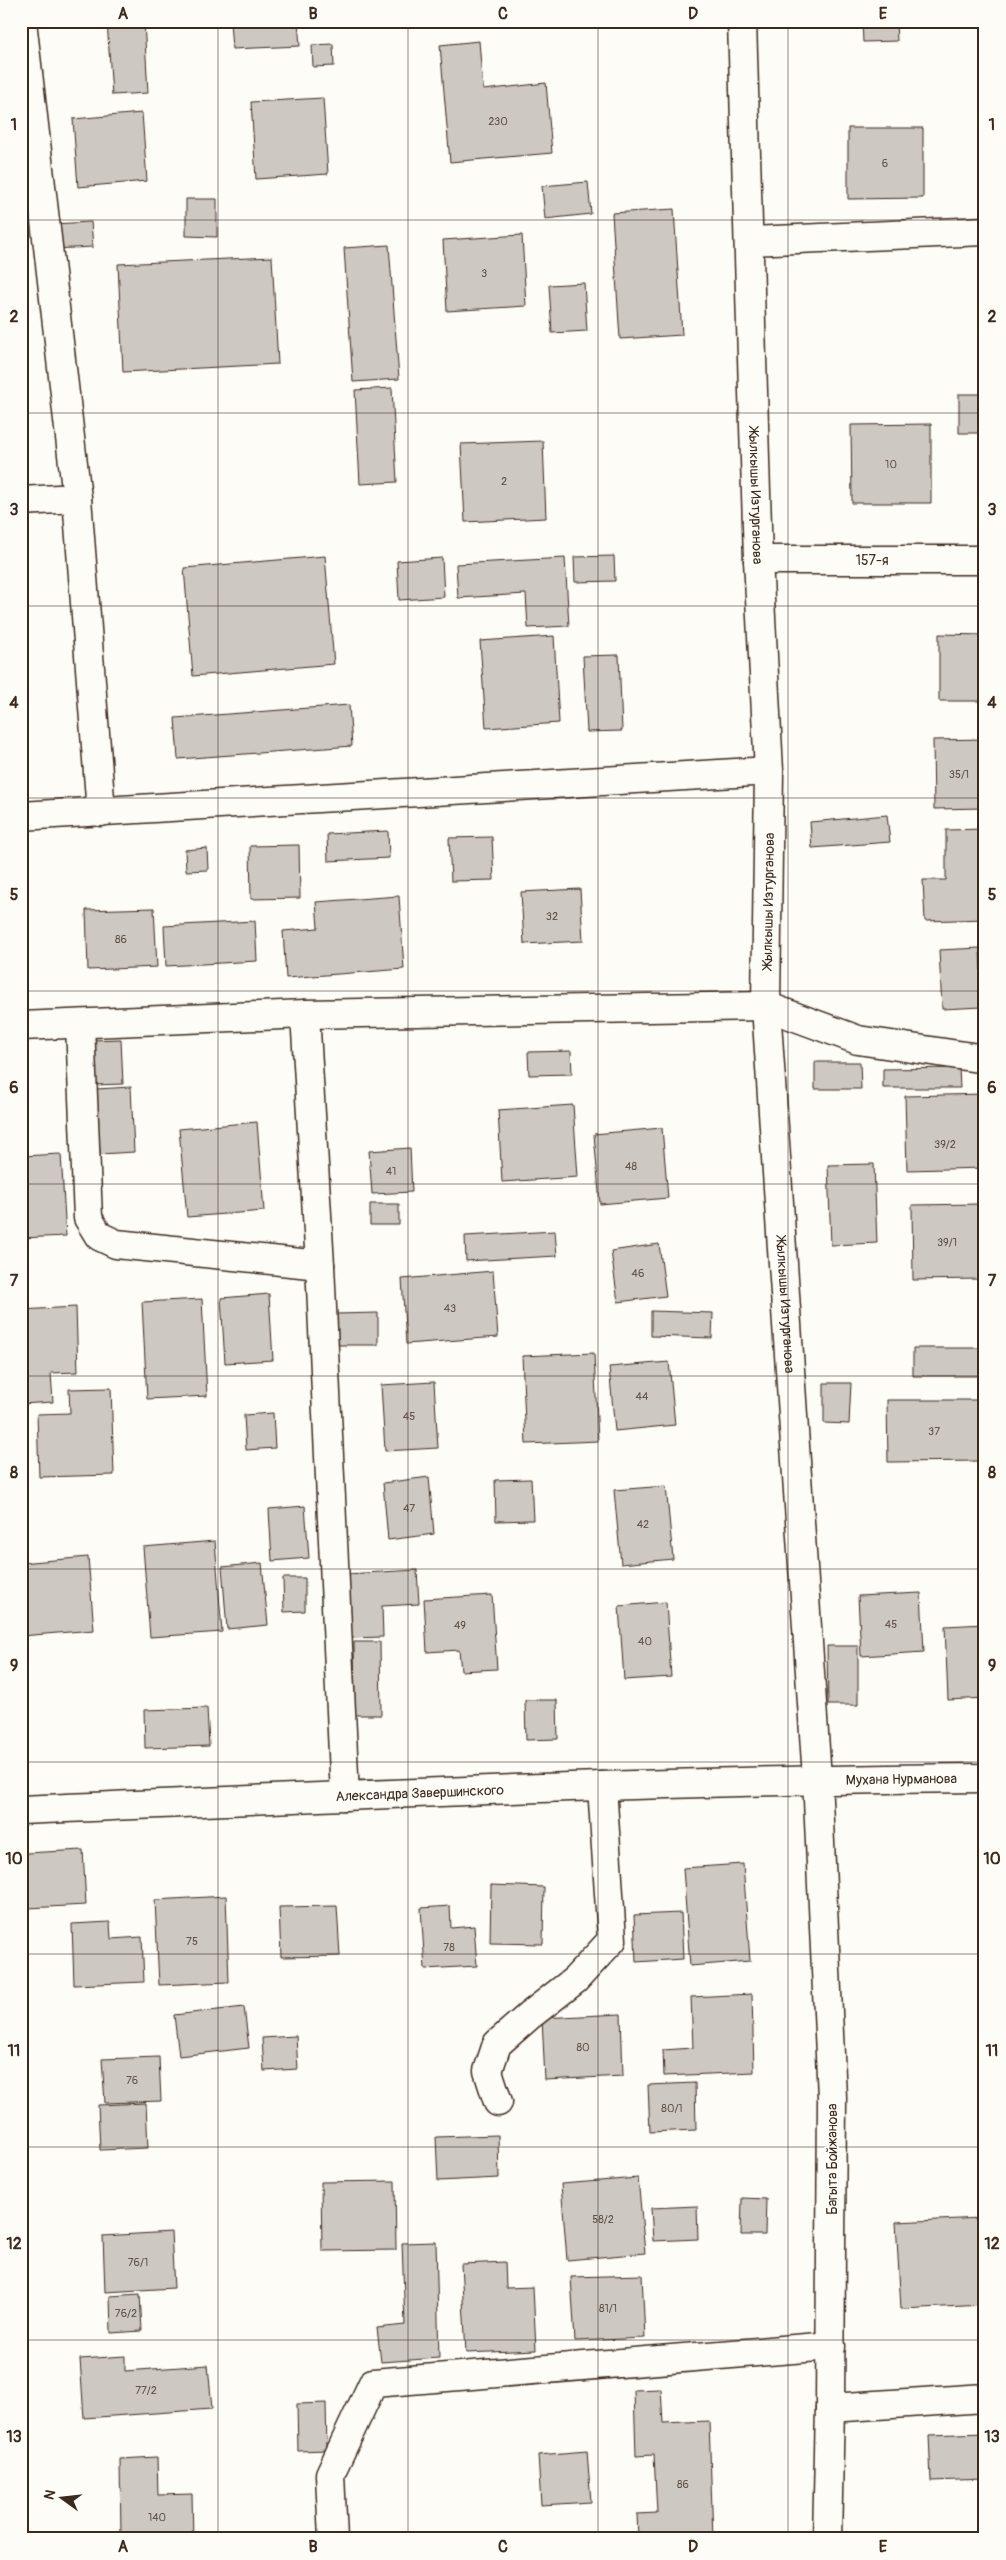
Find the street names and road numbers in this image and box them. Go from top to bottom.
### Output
street label: Жылкышы Изтурганова [745,425,766,565]
street label: 157-я [855,552,889,569]
street label: Жылкышы Изтурганова [759,832,778,972]
street label: Жылкышы Изтурганова [772,1234,798,1374]
street label: Мухана Нурманова [846,1770,957,1789]
street label: Александра Завершинского [335,1781,505,1805]
street label: Багыта Бойжанова [824,2103,841,2215]

